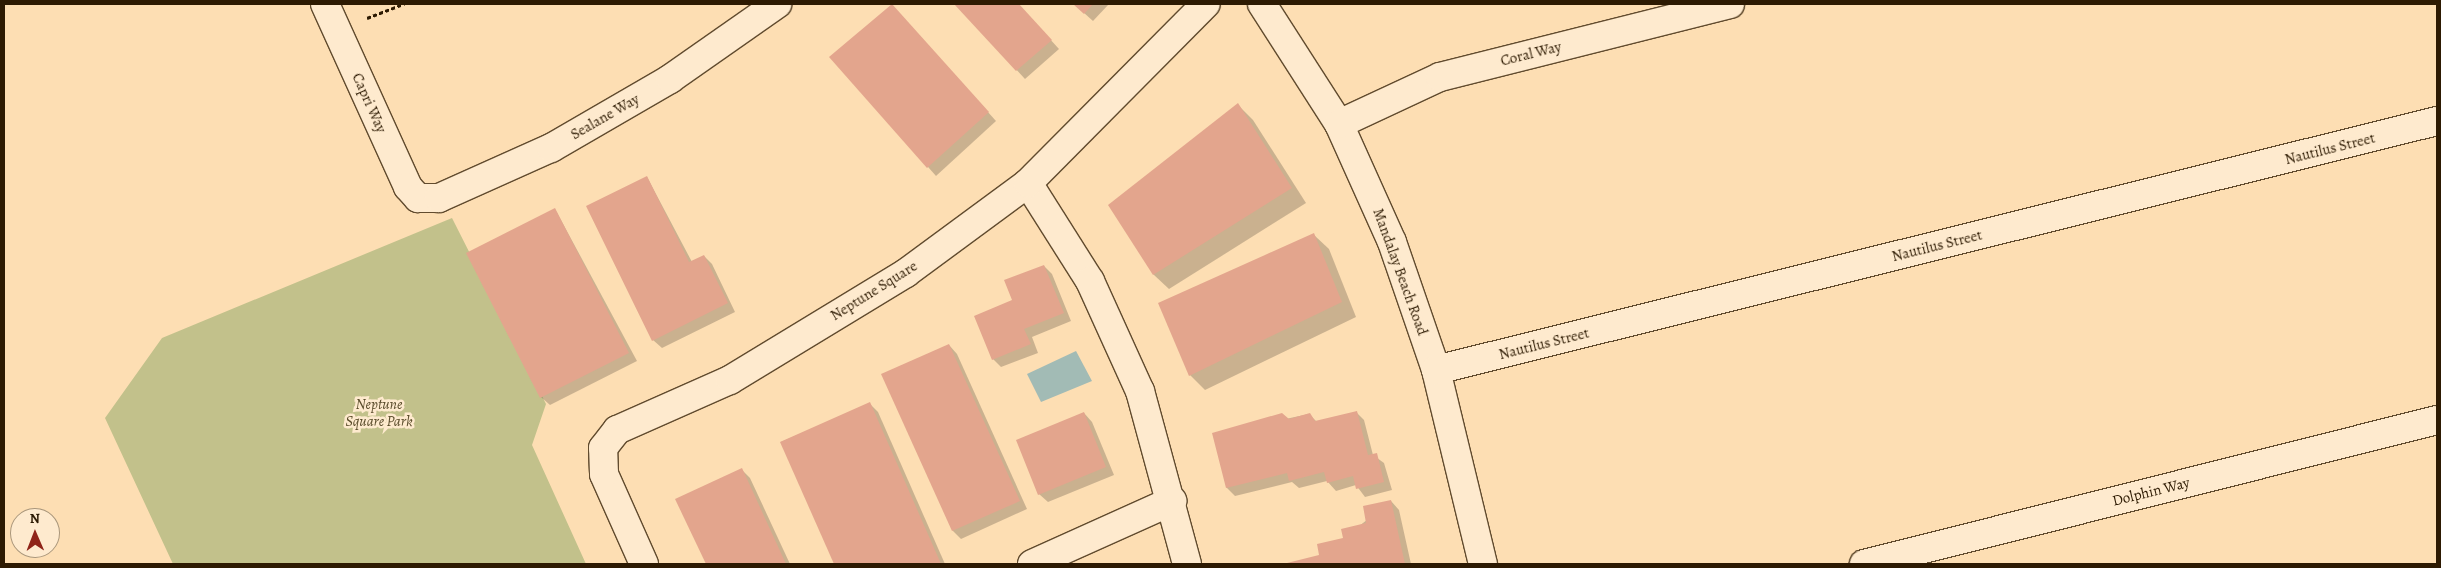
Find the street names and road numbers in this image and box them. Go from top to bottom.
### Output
street label: Coral Way [1499,38,1563,70]
street label: Capri Way [348,70,390,136]
street label: Sealane Way [568,90,642,144]
street label: Nautilus Street [2283,129,2377,169]
street label: Mandalay Beach Road [1369,206,1431,338]
street label: Nautilus Street [1890,226,1984,266]
street label: Neptune Square [827,257,921,325]
street label: Nautilus Street [1497,324,1591,364]
street label: Dolphin Way [2110,474,2192,510]

